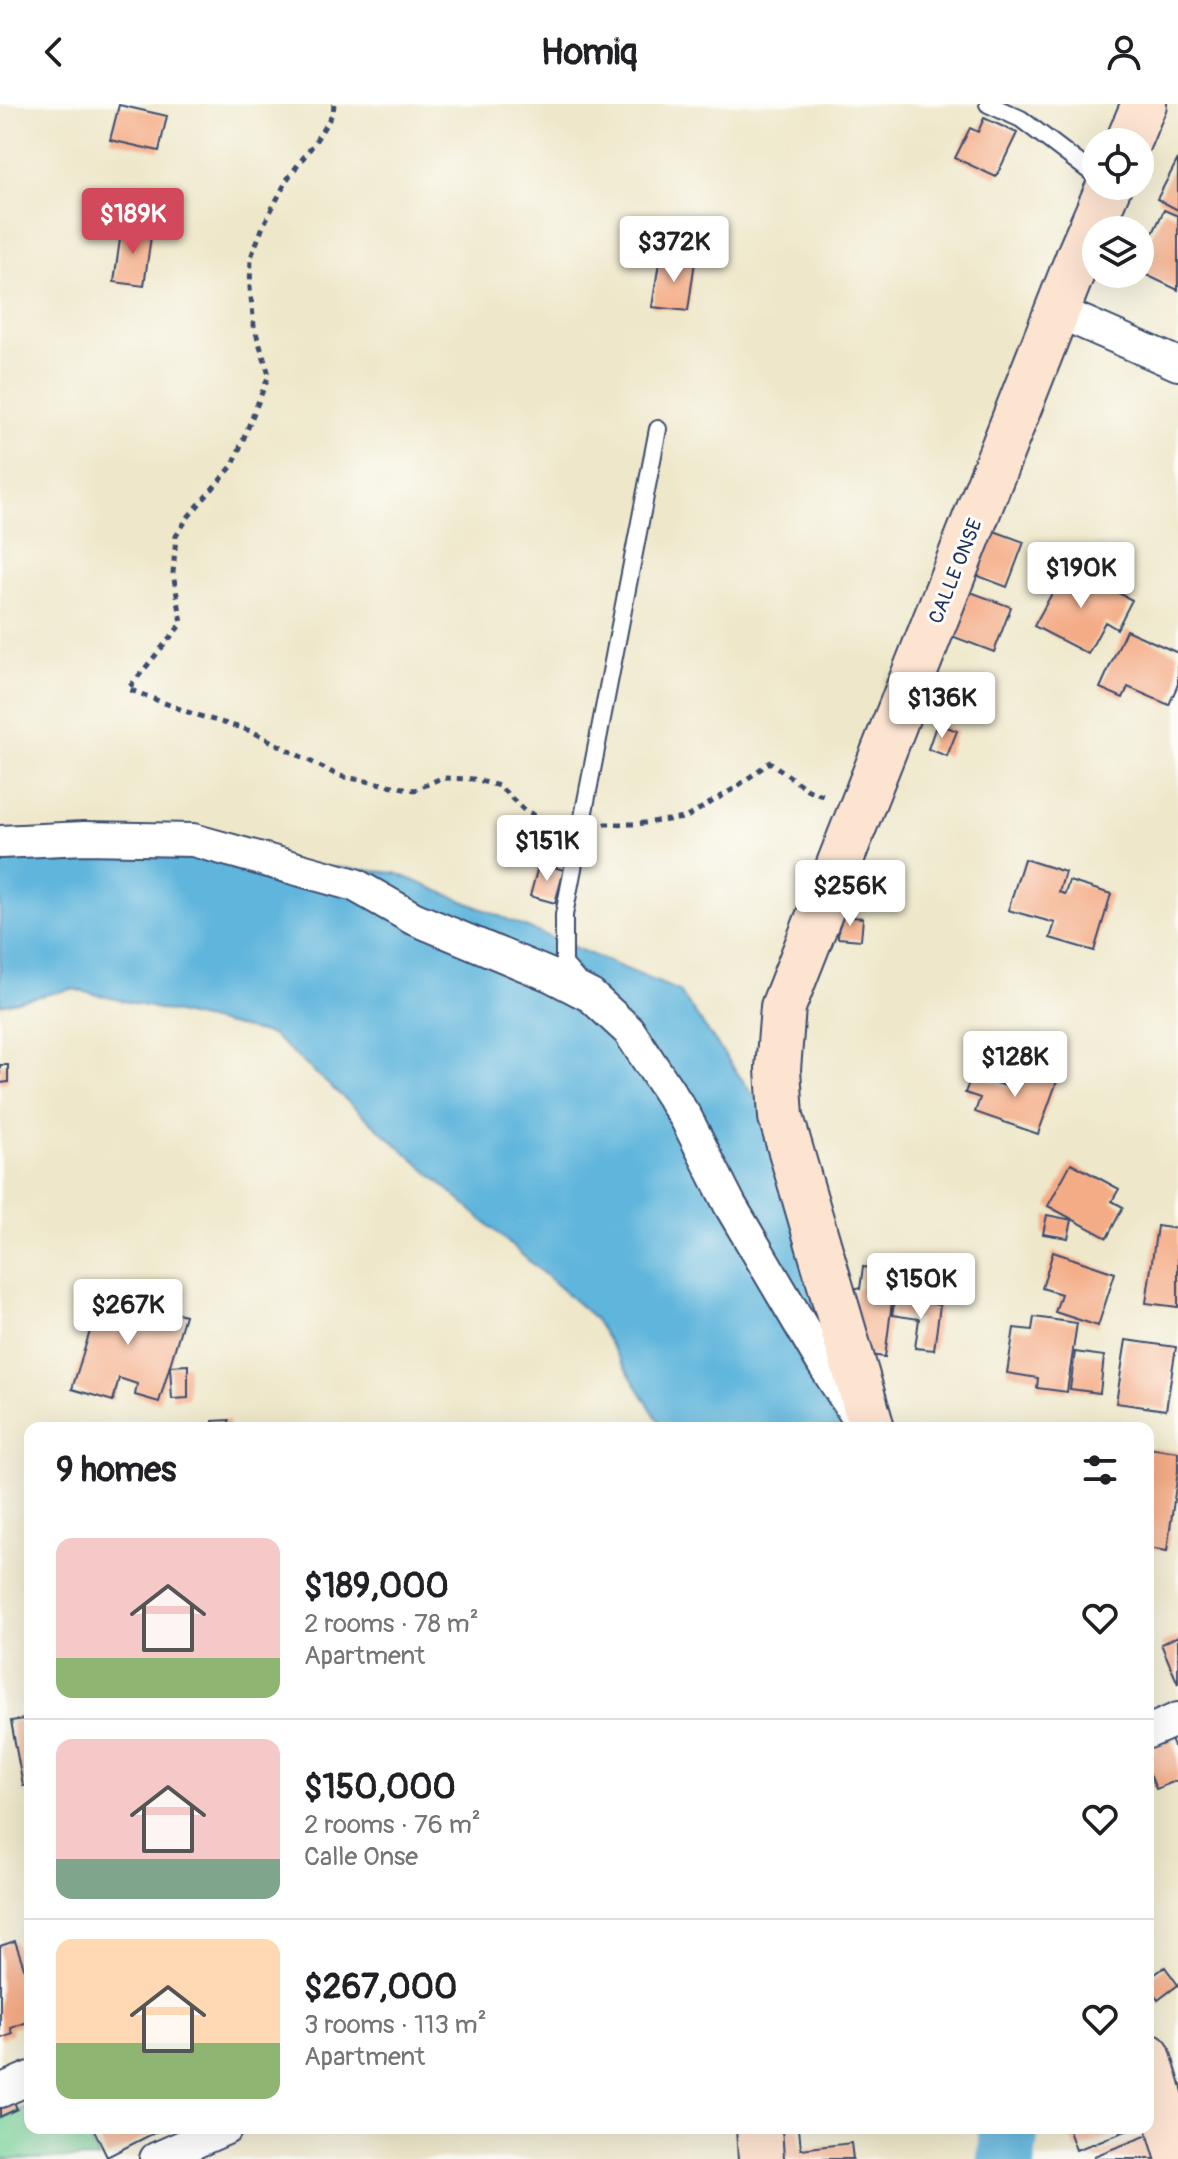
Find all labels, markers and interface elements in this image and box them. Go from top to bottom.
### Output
icon: back [32,30,76,74]
text: Homiq [541,30,637,75]
icon: person [1102,30,1146,74]
map controls [1082,128,1154,288]
button: locate [1082,128,1154,200]
pin: $189K [77,188,189,256]
text: $189K [100,198,166,230]
pin: $372K [618,216,730,284]
button: layers [1082,216,1154,288]
text: $372K [638,226,710,258]
street label: CALLE ONSE [923,515,988,627]
pin: $190K [1025,542,1137,610]
text: $190K [1045,552,1117,584]
pin: $136K [886,672,998,740]
text: $136K [907,682,977,714]
pin: $151K [491,815,603,883]
text: $151K [515,825,579,857]
pin: $256K [794,860,906,928]
text: $256K [813,870,887,902]
pin: $128K [959,1031,1071,1099]
text: $128K [981,1041,1049,1073]
pin: $150K [865,1253,977,1321]
text: $150K [885,1263,957,1295]
pin: $267K [72,1279,184,1347]
text: $267K [92,1289,164,1321]
icon: filters [1078,1448,1122,1492]
text: 9 homes [56,1449,176,1492]
text: $189,000 [304,1565,449,1608]
icon: home [120,1570,216,1666]
icon: heart [1078,1596,1122,1640]
text: 2 rooms · 78 m² [304,1608,479,1640]
text: Apartment [304,1640,425,1672]
text: $150,000 [304,1766,456,1809]
icon: home [120,1771,216,1867]
icon: heart [1078,1797,1122,1841]
text: 2 rooms · 76 m² [304,1809,481,1841]
text: Calle Onse [304,1841,418,1873]
text: $267,000 [304,1966,457,2009]
icon: home [120,1971,216,2067]
icon: heart [1078,1997,1122,2041]
text: 3 rooms · 113 m² [304,2009,487,2041]
text: Apartment [304,2041,425,2073]

